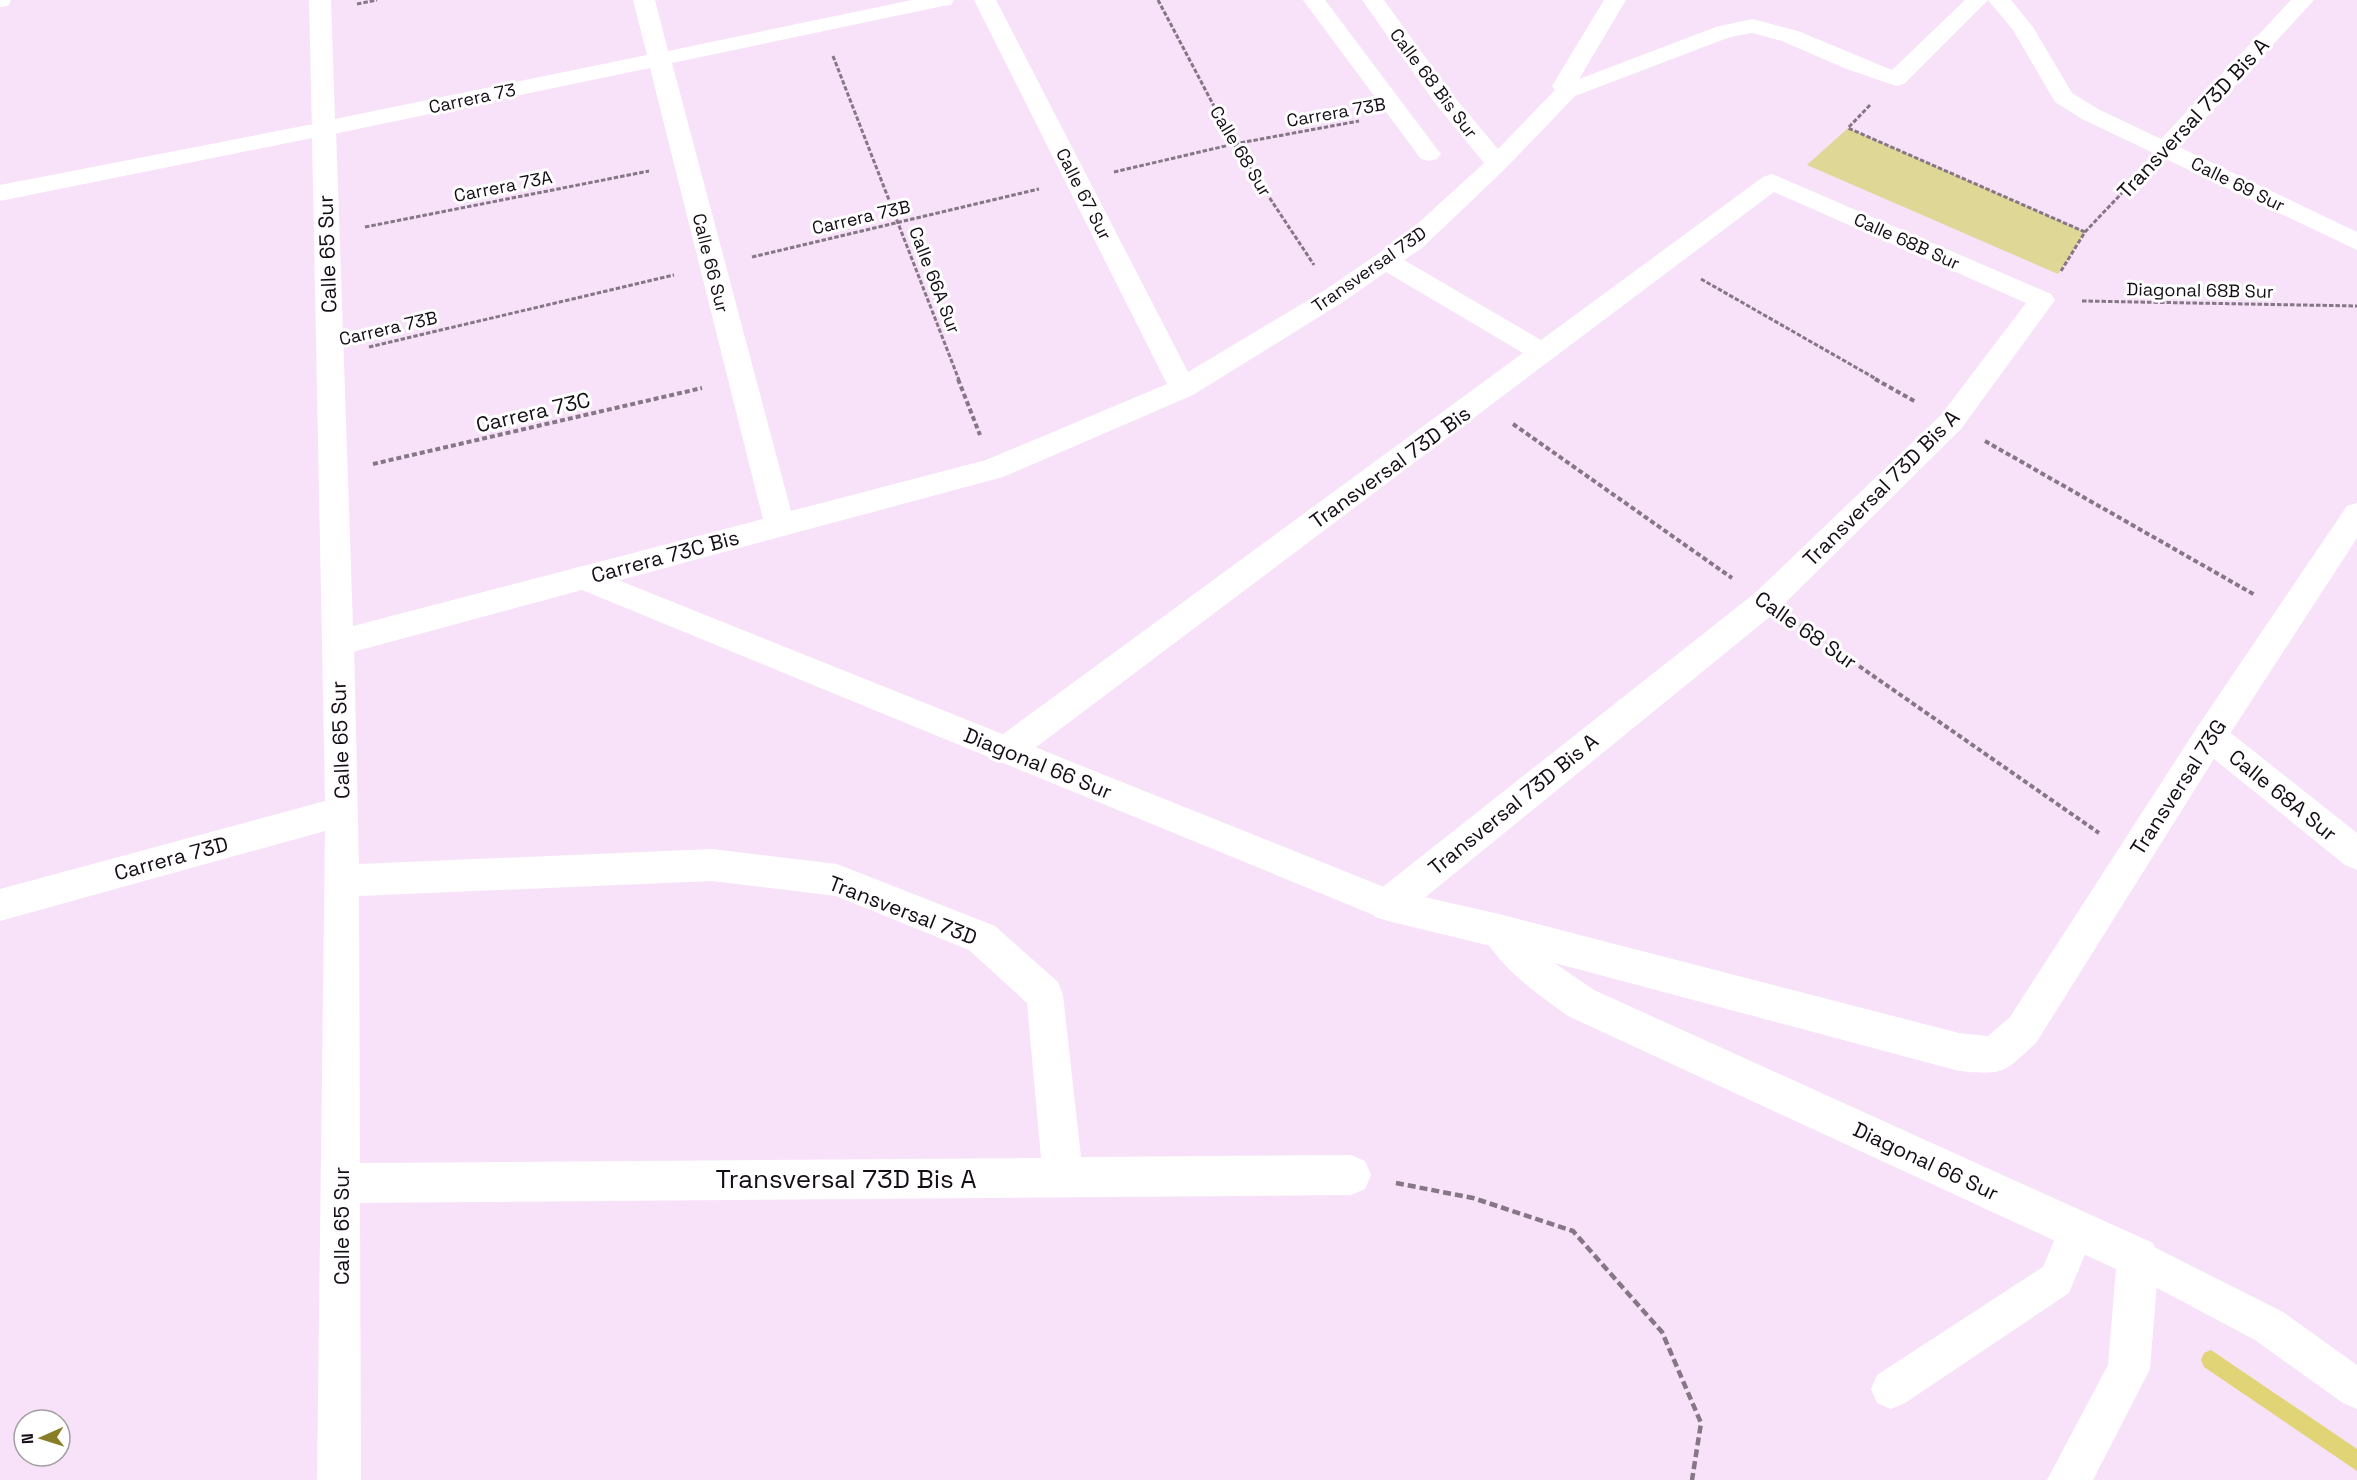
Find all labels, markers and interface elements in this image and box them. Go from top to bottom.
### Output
street label: Calle 68 Bis Sur [1385,23,1483,143]
street label: Transversal 73D Bis A [2111,32,2275,204]
street label: Carrera 73 [426,78,518,118]
street label: Carrera 73B [1285,92,1387,132]
street label: Calle 68 Sur [1205,101,1277,201]
street label: Calle 67 Sur [1051,144,1117,244]
street label: Calle 69 Sur [2187,151,2289,217]
street label: Carrera 73A [452,165,554,207]
street label: Calle 65 Sur [311,194,343,314]
street label: Carrera 73B [810,195,912,239]
street label: Calle 68B Sur [1850,207,1964,275]
street label: Calle 66 Sur [688,211,734,315]
street label: Transversal 73D [1307,221,1431,317]
street label: Calle 66A Sur [904,223,966,337]
street label: Diagonal 68B Sur [2126,277,2274,303]
street label: Carrera 73B [337,306,439,350]
street label: Carrera 73C [473,386,593,438]
street label: Transversal 73D Bis [1304,399,1476,535]
street label: Transversal 73D Bis A [1797,404,1965,572]
street label: Carrera 73C Bis [588,523,742,589]
street label: Calle 68 Sur [1750,585,1862,675]
street label: Calle 65 Sur [324,680,356,800]
street label: Transversal 73G [2124,714,2232,860]
street label: Diagonal 66 Sur [960,721,1116,805]
street label: Transversal 73D Bis A [1423,727,1603,881]
street label: Calle 68A Sur [2223,743,2343,847]
street label: Carrera 73D [111,830,231,886]
street label: Transversal 73D [825,869,981,951]
street label: Diagonal 66 Sur [1849,1115,2003,1207]
street label: Transversal 73D Bis A [715,1162,977,1196]
street label: Calle 65 Sur [328,1167,355,1285]
north arrow [12,1408,72,1468]
text: N [17,1433,38,1445]

